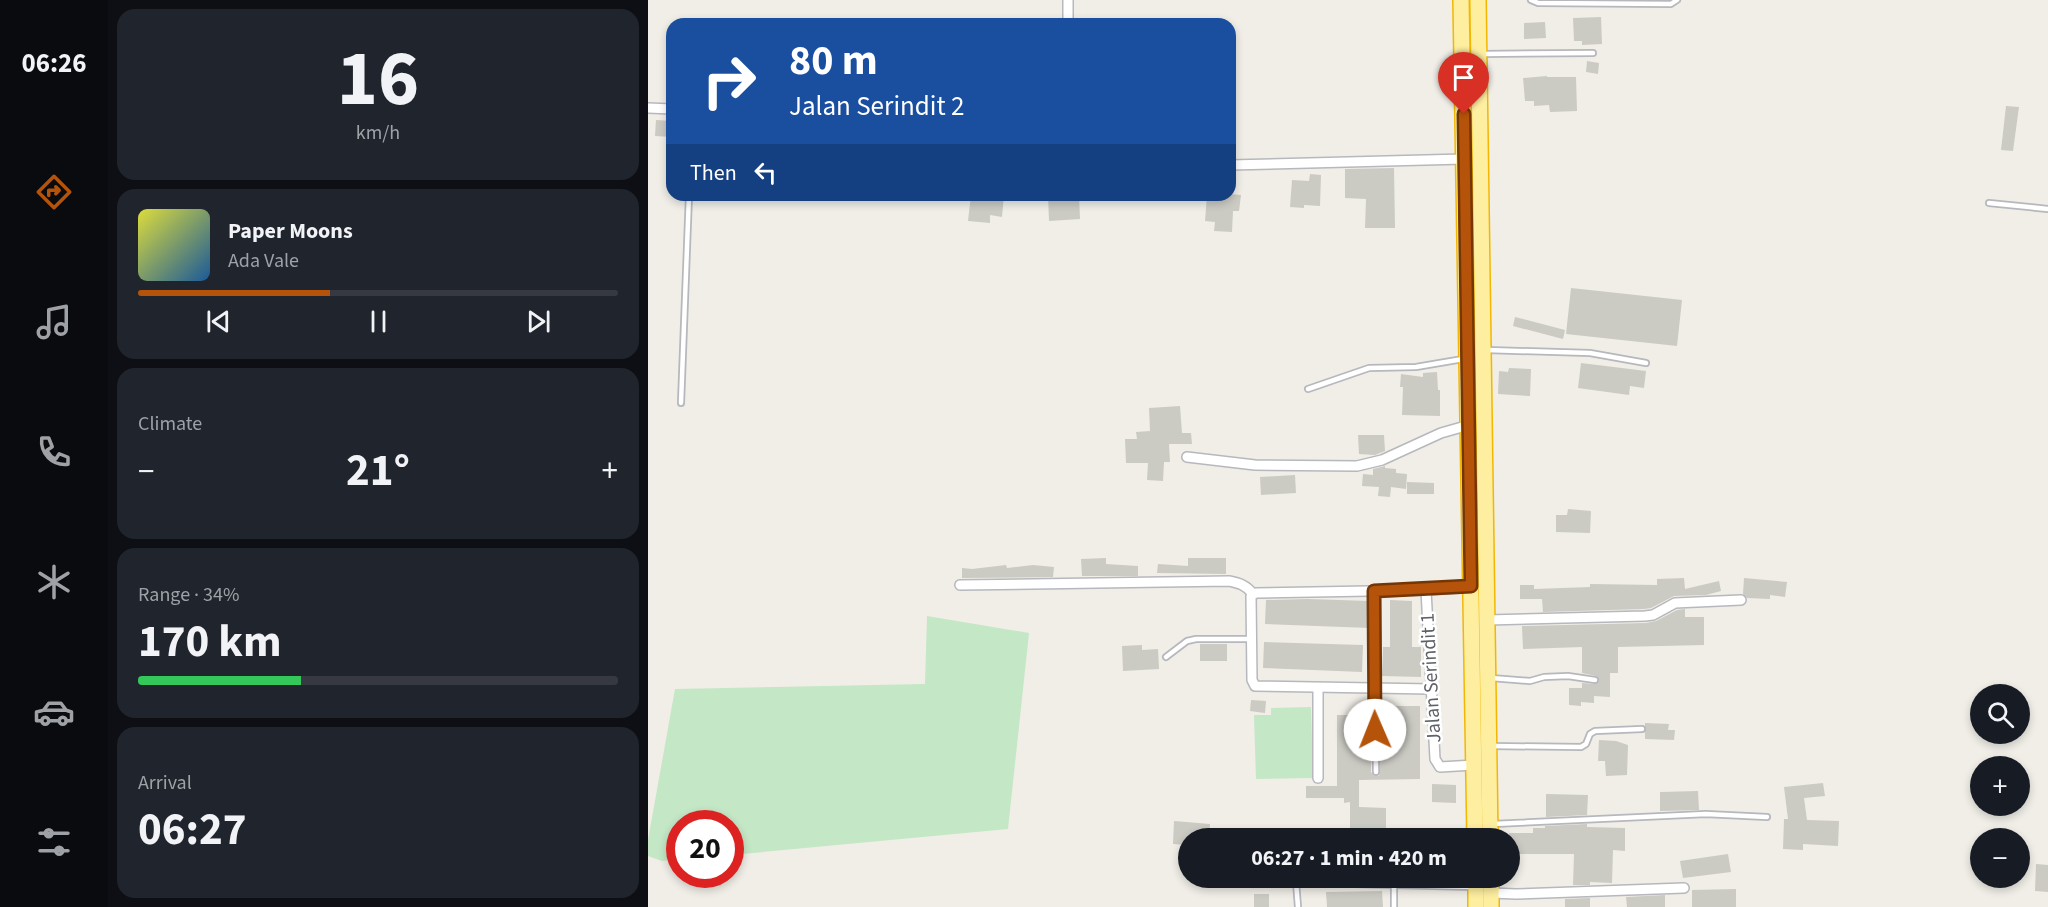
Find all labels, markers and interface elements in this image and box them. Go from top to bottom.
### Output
text: 16 [337,24,419,135]
text: 80 m [789,31,878,91]
icon: right [690,42,768,120]
text: 06:26 [21,44,87,83]
pin [1438,52,1489,114]
icon: arrive [1447,61,1480,94]
text: Jalan Serindit 2 [789,87,964,126]
text: km/h [356,119,400,147]
icon: left [749,156,782,189]
text: Then [690,157,737,189]
icon: directions [33,171,75,213]
text: Paper Moons [228,215,353,247]
text: Ada Vale [228,247,299,275]
icon: music [33,301,75,343]
icon: previous [202,305,235,338]
icon: pause [362,305,395,338]
icon: next [522,305,555,338]
text: Climate [138,410,202,438]
icon: phone [33,431,75,473]
text: 21° [346,439,410,503]
text: − [138,448,154,495]
text: + [602,448,618,495]
icon: climate [33,561,75,603]
text: Range · 34% [138,581,239,609]
text: 170 km [138,610,282,674]
street label: Jalan Serindit 1 [1414,612,1448,744]
map controls [1970,684,2030,888]
button: search [1970,684,2030,744]
icon: car [33,691,75,733]
position arrow [1343,698,1407,762]
button: + [1970,756,2030,816]
text: Arrival [138,769,192,797]
text: 06:27 [138,798,247,862]
speed limit sign: 20 [666,810,744,888]
icon: filters [33,821,75,863]
button: − [1970,828,2030,888]
text: 06:27 · 1 min · 420 m [1251,842,1447,874]

